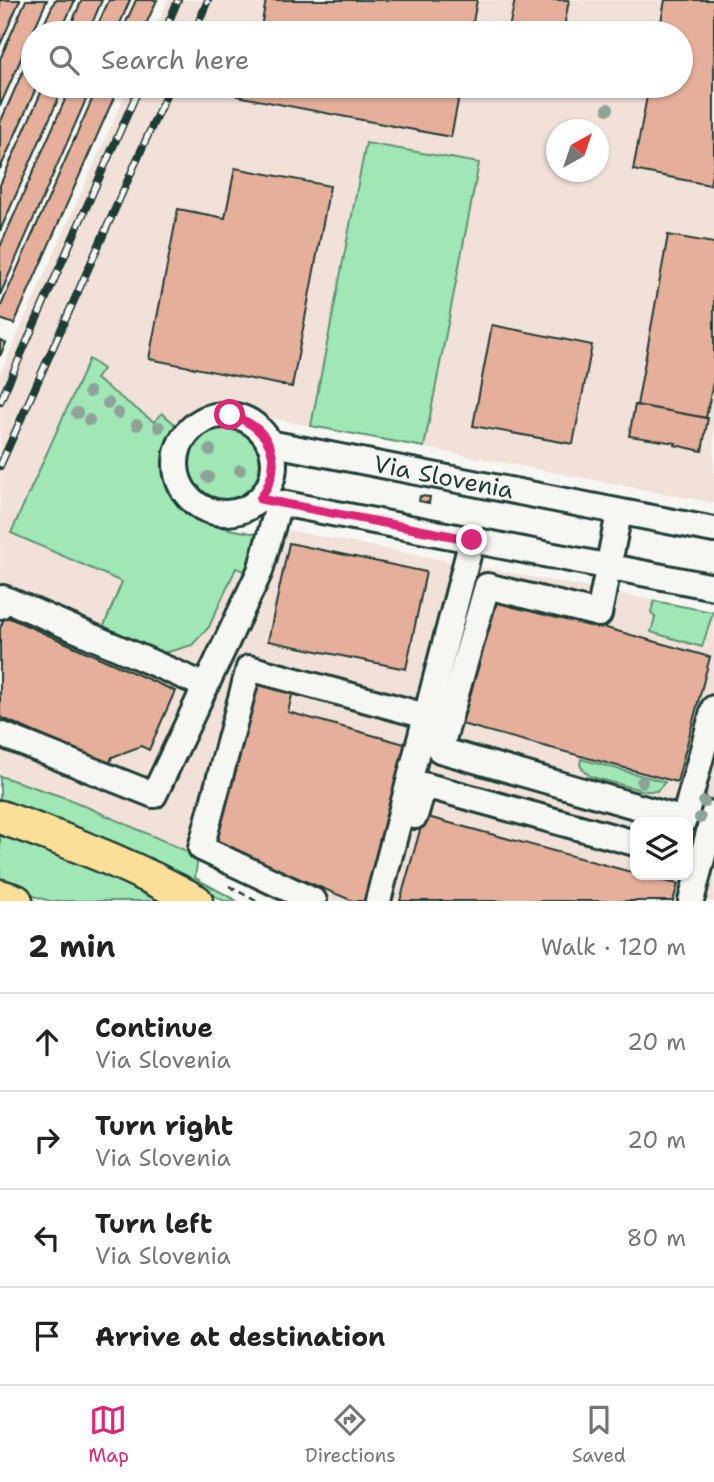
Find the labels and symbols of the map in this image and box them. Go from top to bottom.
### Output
north arrow [546,119,609,182]
route start [214,399,245,430]
street label: Via Slovenia [371,448,516,506]
route end [456,524,487,555]

